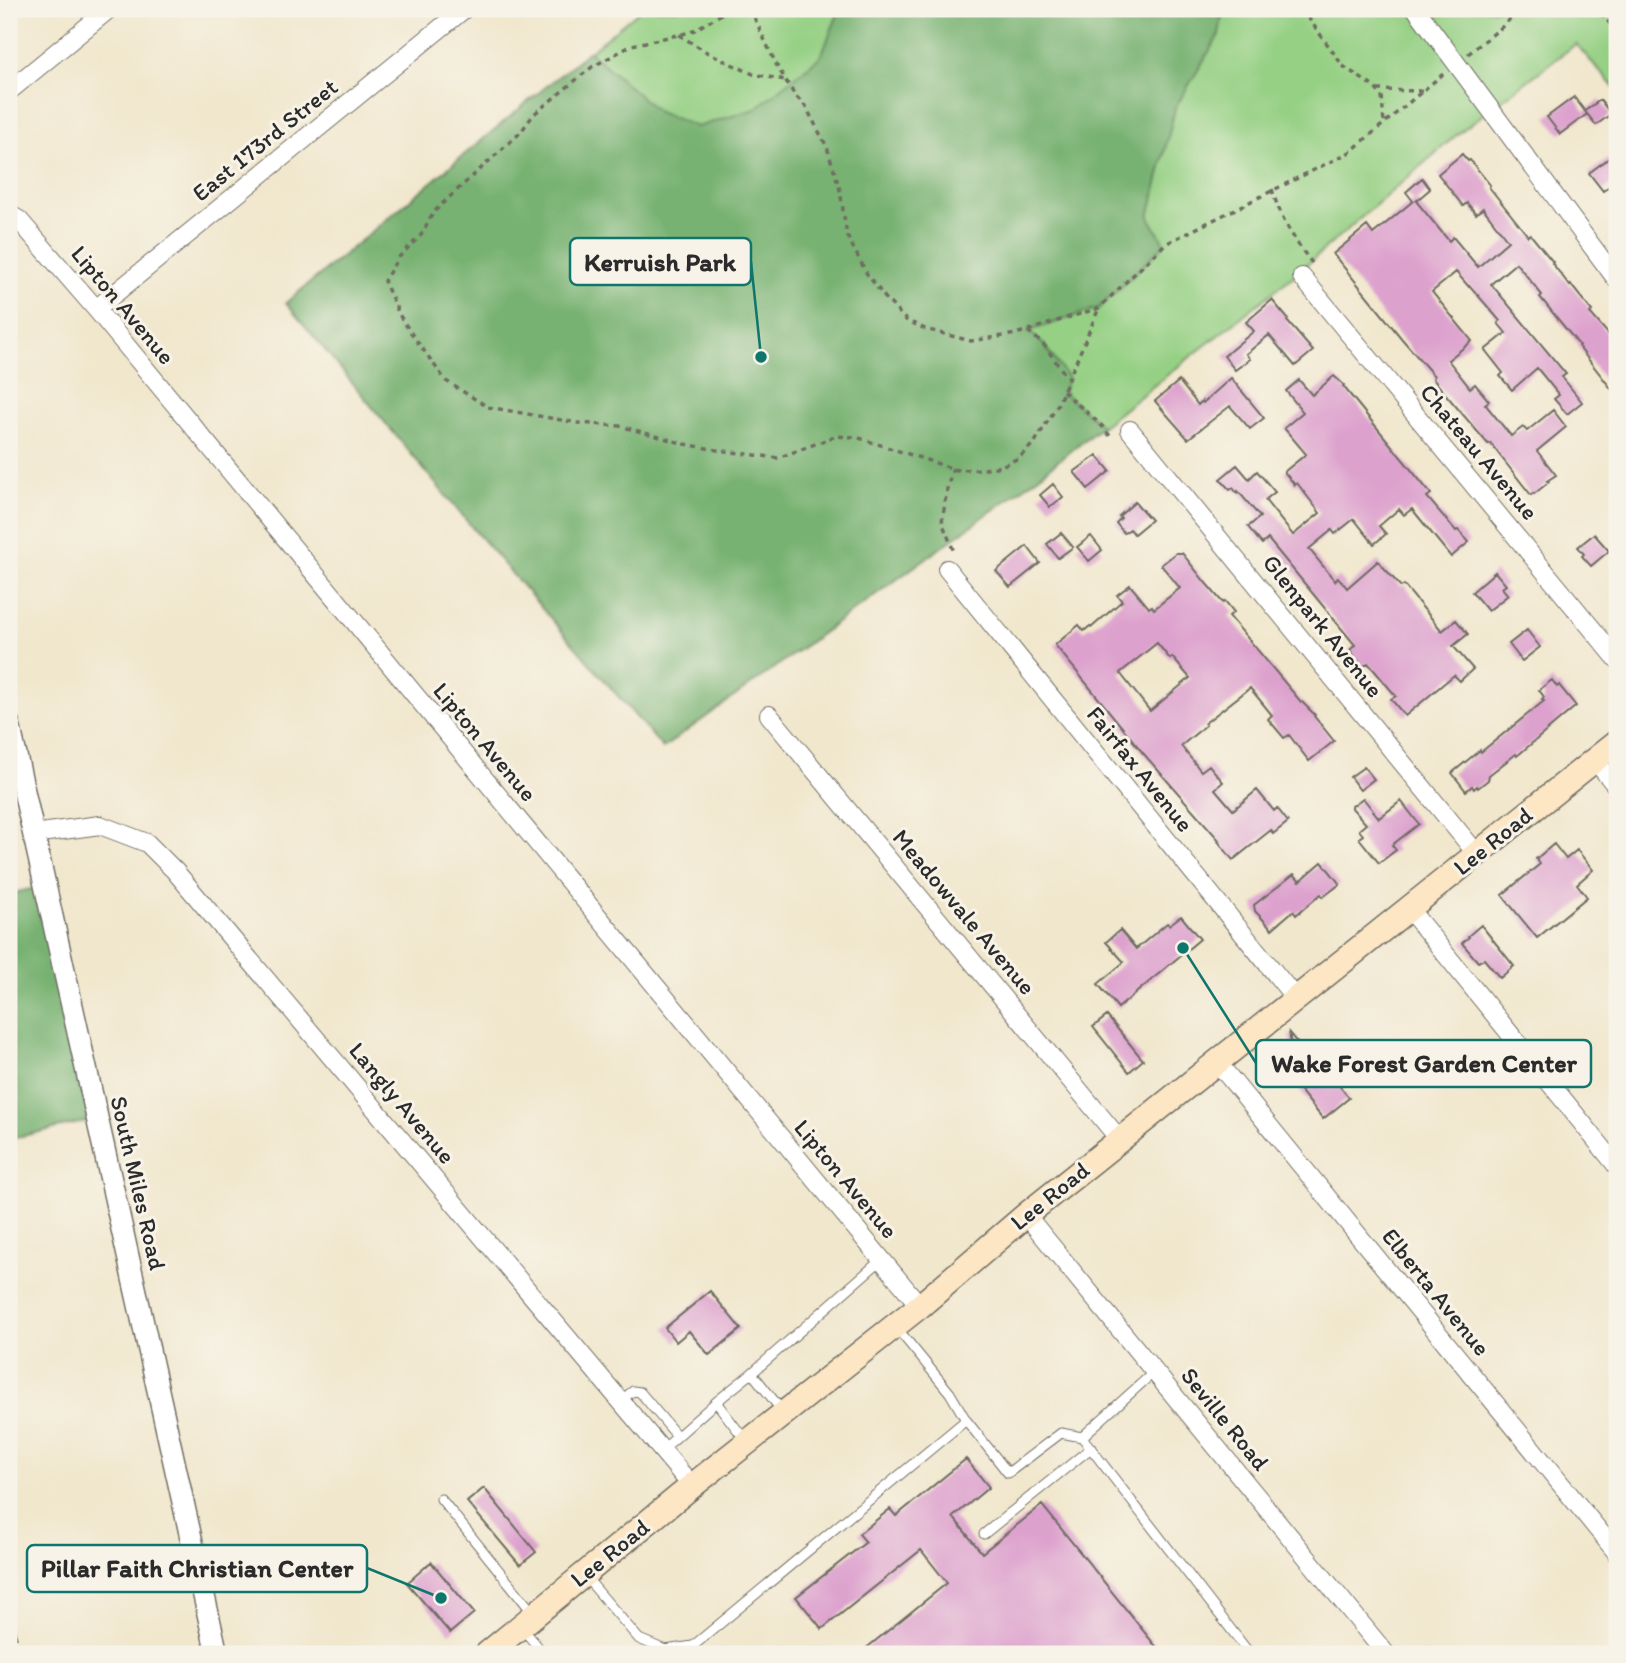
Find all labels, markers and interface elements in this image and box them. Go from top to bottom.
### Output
street label: East 173rd Street [186,72,343,207]
callout: Kerruish Park [570,238,751,285]
street label: Lipton Avenue [65,239,182,370]
text: Kerruish Park [584,246,737,278]
street label: Chateau Avenue [1414,378,1545,526]
street label: Glenpark Avenue [1257,548,1390,703]
street label: Lipton Avenue [427,676,544,807]
street label: Fairfax Avenue [1081,700,1200,837]
street label: Lee Road [1447,800,1538,881]
street label: Meadowvale Avenue [887,823,1042,1000]
street label: Langly Avenue [343,1036,462,1169]
callout: Wake Forest Garden Center [1256,1040,1591,1087]
text: Wake Forest Garden Center [1271,1047,1578,1079]
street label: South Miles Road [104,1093,173,1273]
street label: Lipton Avenue [788,1113,905,1244]
street label: Lee Road [1004,1155,1095,1236]
street label: Elberta Avenue [1376,1222,1497,1361]
street label: Seville Road [1175,1361,1276,1476]
street label: Lee Road [564,1512,655,1593]
callout: Pillar Faith Christian Center [27,1545,367,1592]
text: Pillar Faith Christian Center [41,1552,354,1584]

